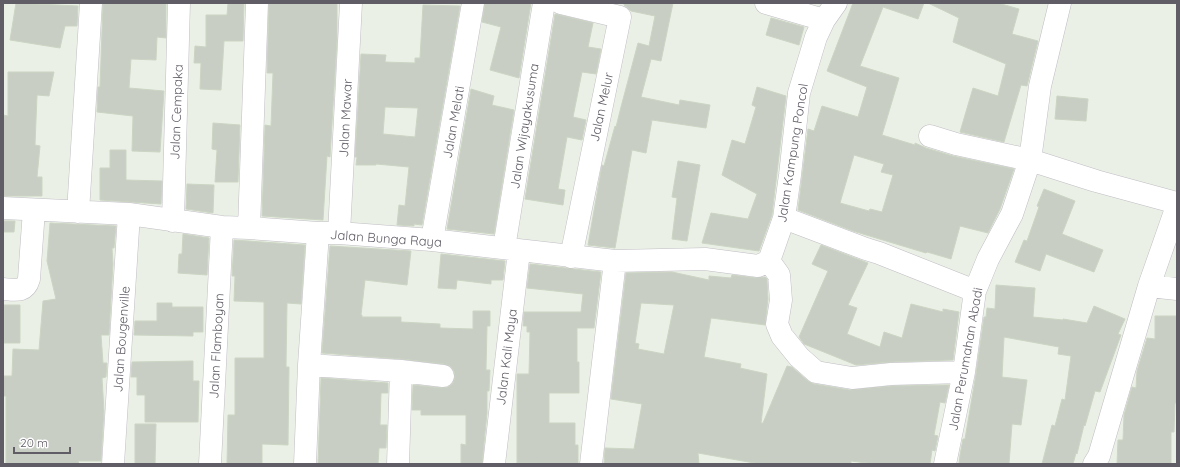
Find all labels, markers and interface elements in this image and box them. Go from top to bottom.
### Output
street label: Jalan Wijayakusuma [506,62,542,190]
street label: Jalan Cempaka [166,64,186,160]
street label: Jalan Melur [586,71,616,143]
street label: Jalan Mawar [335,78,355,158]
street label: Jalan Kampung Poncol [773,82,811,224]
street label: Jalan Melati [439,84,467,160]
street label: Jalan Bunga Raya [330,226,442,250]
street label: Jalan Bougenville [109,285,133,393]
street label: Jalan Perumahan Abadi [944,286,986,432]
street label: Jalan Flamboyan [205,293,227,399]
street label: Jalan Kali Maya [492,308,520,406]
scale bar [14,429,70,455]
text: 20 m [20,435,48,450]

